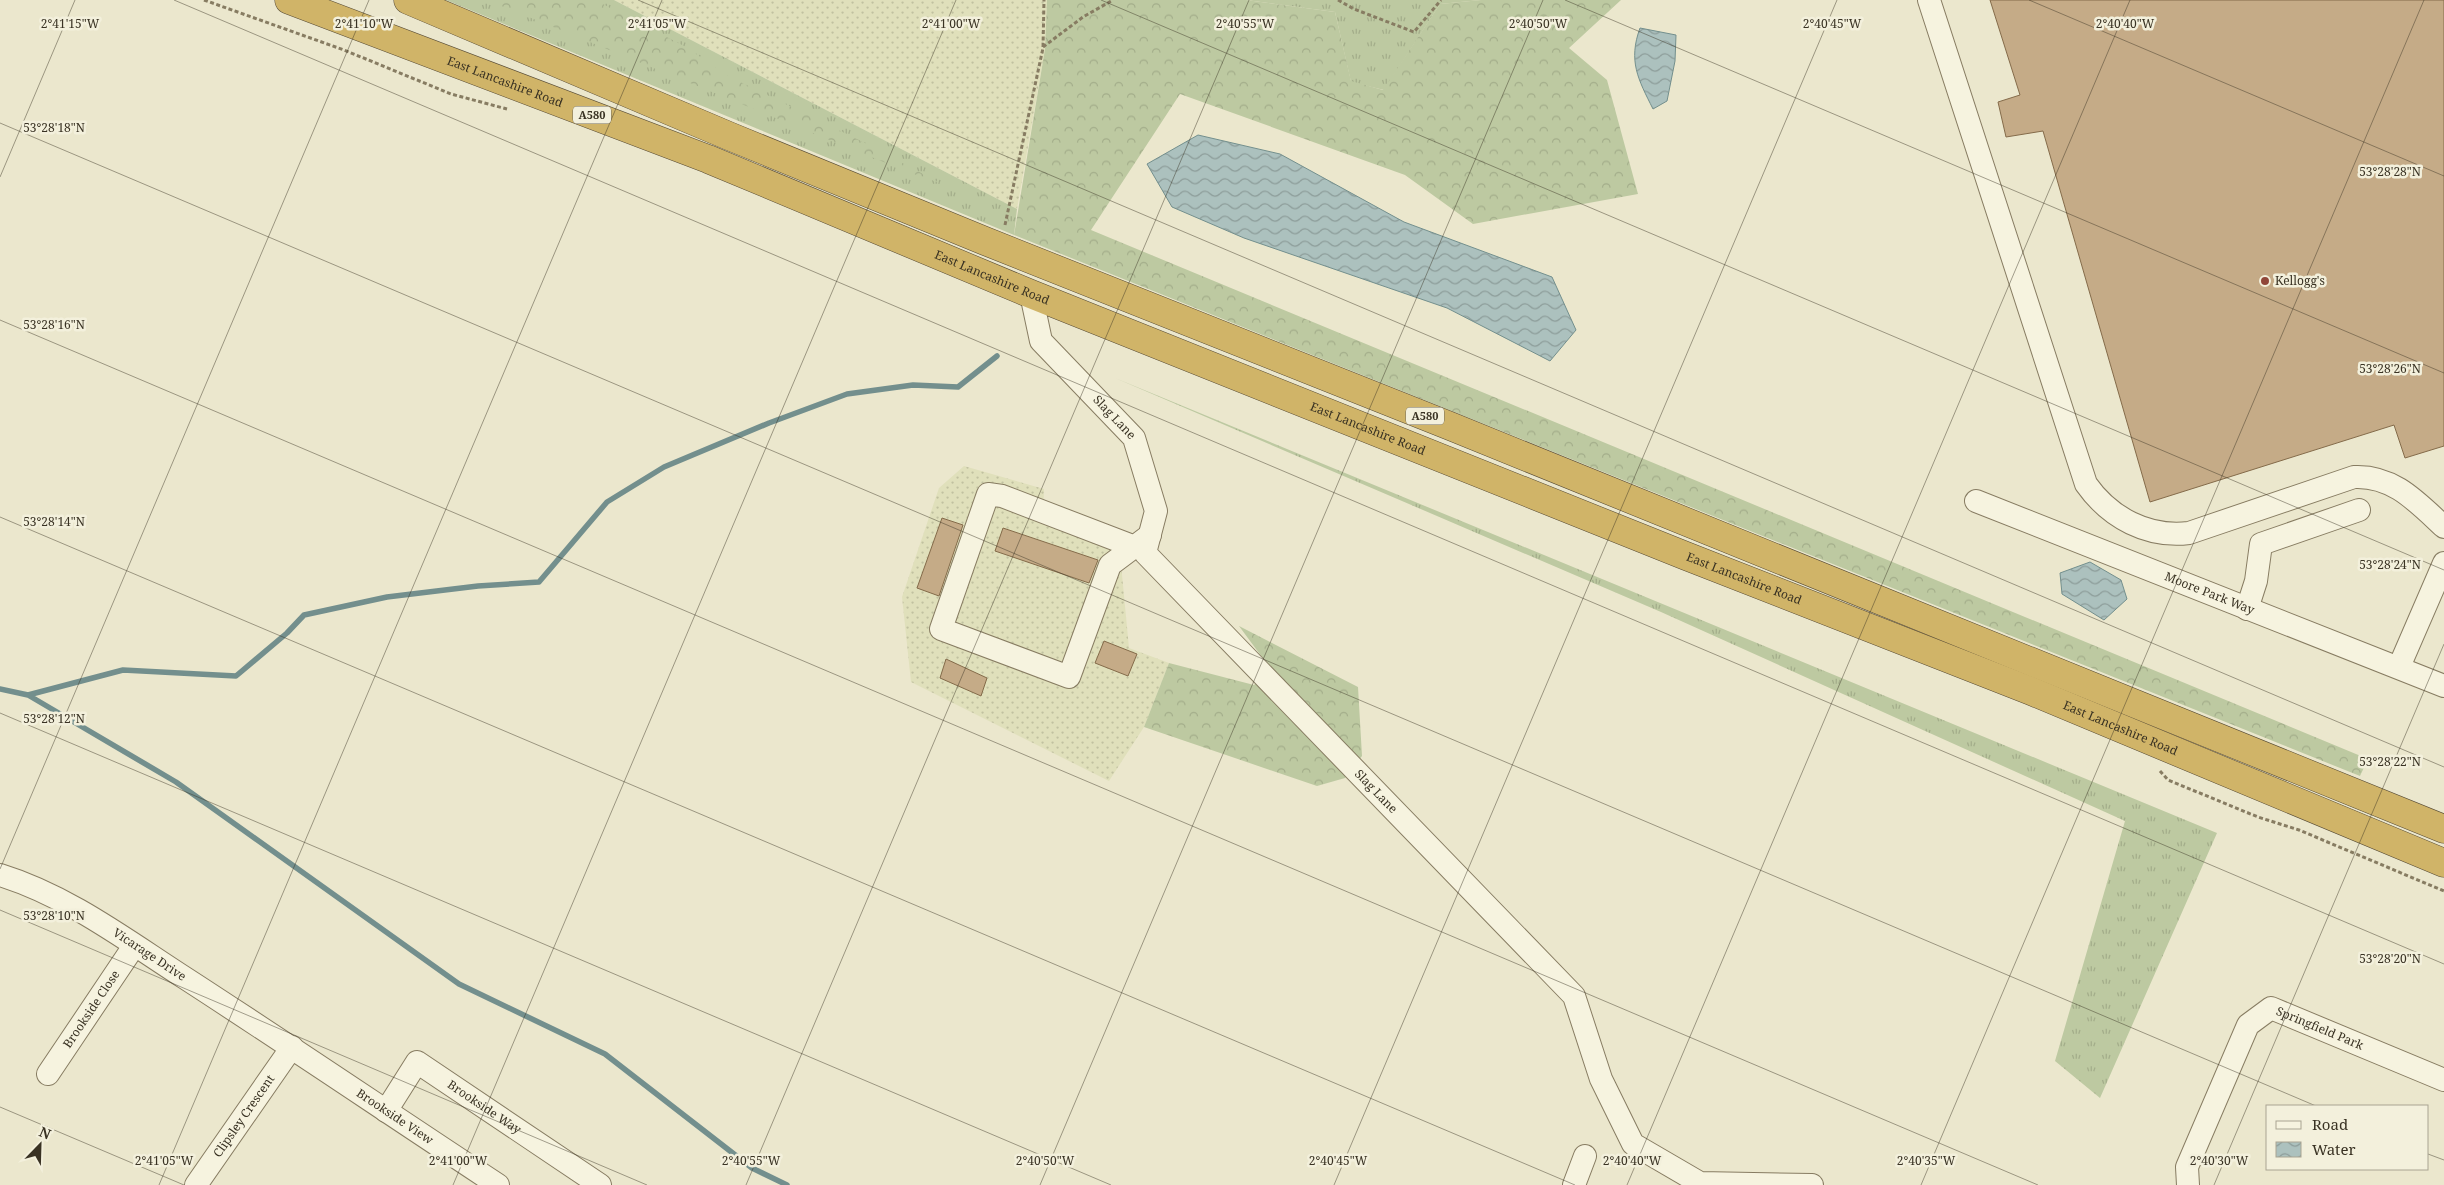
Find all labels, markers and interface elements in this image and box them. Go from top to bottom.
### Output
text: 2°41'15"W [41,15,100,32]
text: 2°41'10"W [335,15,394,32]
text: 2°41'05"W [628,15,687,32]
text: 2°41'00"W [922,15,981,32]
text: 2°40'55"W [1216,15,1275,32]
text: 2°40'50"W [1509,15,1568,32]
text: 2°40'45"W [1803,15,1862,32]
text: 2°40'40"W [2096,15,2155,32]
street label: East Lancashire Road [445,52,566,111]
road number: A580 [573,106,611,124]
text: 53°28'18"N [23,119,85,136]
text: 53°28'28"N [2359,163,2421,180]
street label: East Lancashire Road [932,246,1053,309]
place label: Kellogg's [2275,272,2325,289]
marker: Kellogg's [2259,275,2271,287]
text: 53°28'16"N [23,316,85,333]
text: 53°28'26"N [2359,360,2421,377]
street label: Slag Lane [1090,391,1140,443]
street label: East Lancashire Road [1308,398,1429,459]
road number: A580 [1406,408,1444,424]
text: 53°28'14"N [23,513,85,530]
street label: East Lancashire Road [1684,548,1805,609]
text: 53°28'24"N [2359,556,2421,573]
street label: Moore Park Way [2162,567,2257,618]
street label: East Lancashire Road [2061,696,2181,759]
text: 53°28'12"N [23,710,85,727]
text: 53°28'22"N [2359,753,2421,770]
street label: Slag Lane [1351,765,1402,817]
text: 53°28'10"N [23,907,85,924]
street label: Vicarage Drive [110,924,190,985]
text: 53°28'20"N [2359,950,2421,967]
street label: Brookside Close [59,967,123,1051]
street label: Springfield Park [2274,1002,2367,1054]
street label: Clipsley Crescent [209,1071,278,1160]
street label: Brookside Way [444,1076,525,1138]
street label: Brookside View [353,1084,437,1148]
legend [2266,1105,2429,1170]
text: Road [2312,1114,2348,1134]
north arrow [15,1120,65,1170]
text: N [36,1122,54,1143]
text: Water [2312,1139,2355,1159]
text: 2°41'05"W [135,1152,194,1169]
text: 2°41'00"W [429,1152,488,1169]
text: 2°40'55"W [722,1152,781,1169]
text: 2°40'50"W [1016,1152,1075,1169]
text: 2°40'45"W [1309,1152,1368,1169]
text: 2°40'40"W [1603,1152,1662,1169]
text: 2°40'35"W [1897,1152,1956,1169]
text: 2°40'30"W [2190,1152,2249,1169]

